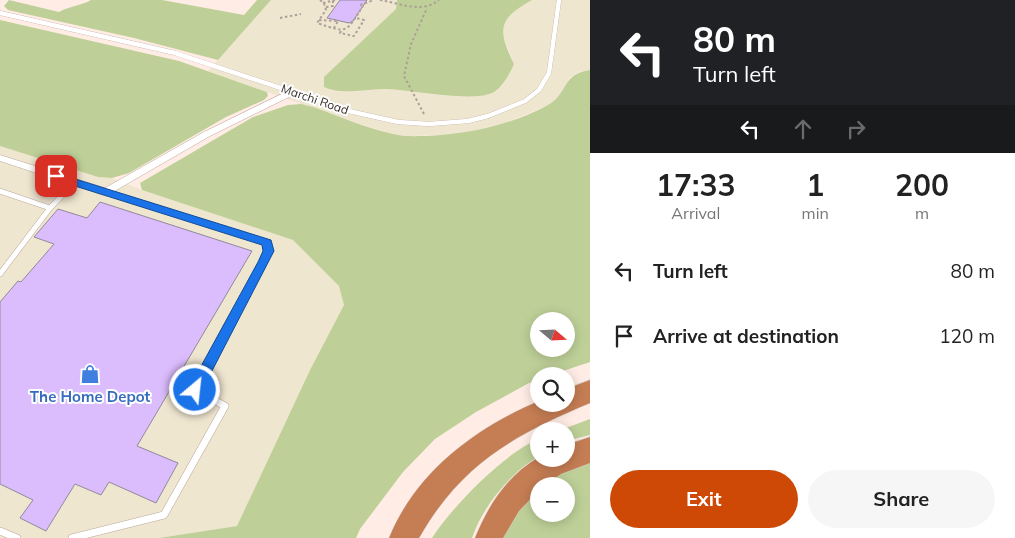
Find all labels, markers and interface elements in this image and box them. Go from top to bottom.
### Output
text: 80 m [693,17,776,61]
icon: left [610,20,675,85]
text: Turn left [693,60,776,88]
street label: Marchi Road [279,80,351,118]
icon: left [736,115,764,143]
icon: ahead [789,115,817,143]
icon: right [842,115,870,143]
pin [35,155,77,197]
icon: arrive [42,162,70,190]
text: 17:33 [656,166,736,204]
text: 1 [806,166,824,204]
text: 200 [895,166,949,204]
text: Arrival [671,203,720,223]
text: min [802,203,829,223]
text: m [915,203,929,223]
icon: left [610,257,638,285]
text: Turn left [653,259,728,283]
text: 80 m [951,259,995,283]
north arrow [530,312,575,358]
map controls [530,312,575,522]
icon: arrive [610,322,638,350]
text: Arrive at destination [653,324,839,348]
text: 120 m [939,324,995,348]
shop icon: The Home Depot [79,363,101,385]
position arrow [168,363,220,415]
button: search [530,367,575,412]
place label: The Home Depot [30,387,151,406]
button: + [530,422,575,467]
button: Exit [610,470,798,528]
button: Share [808,470,995,528]
button: − [530,477,575,522]

